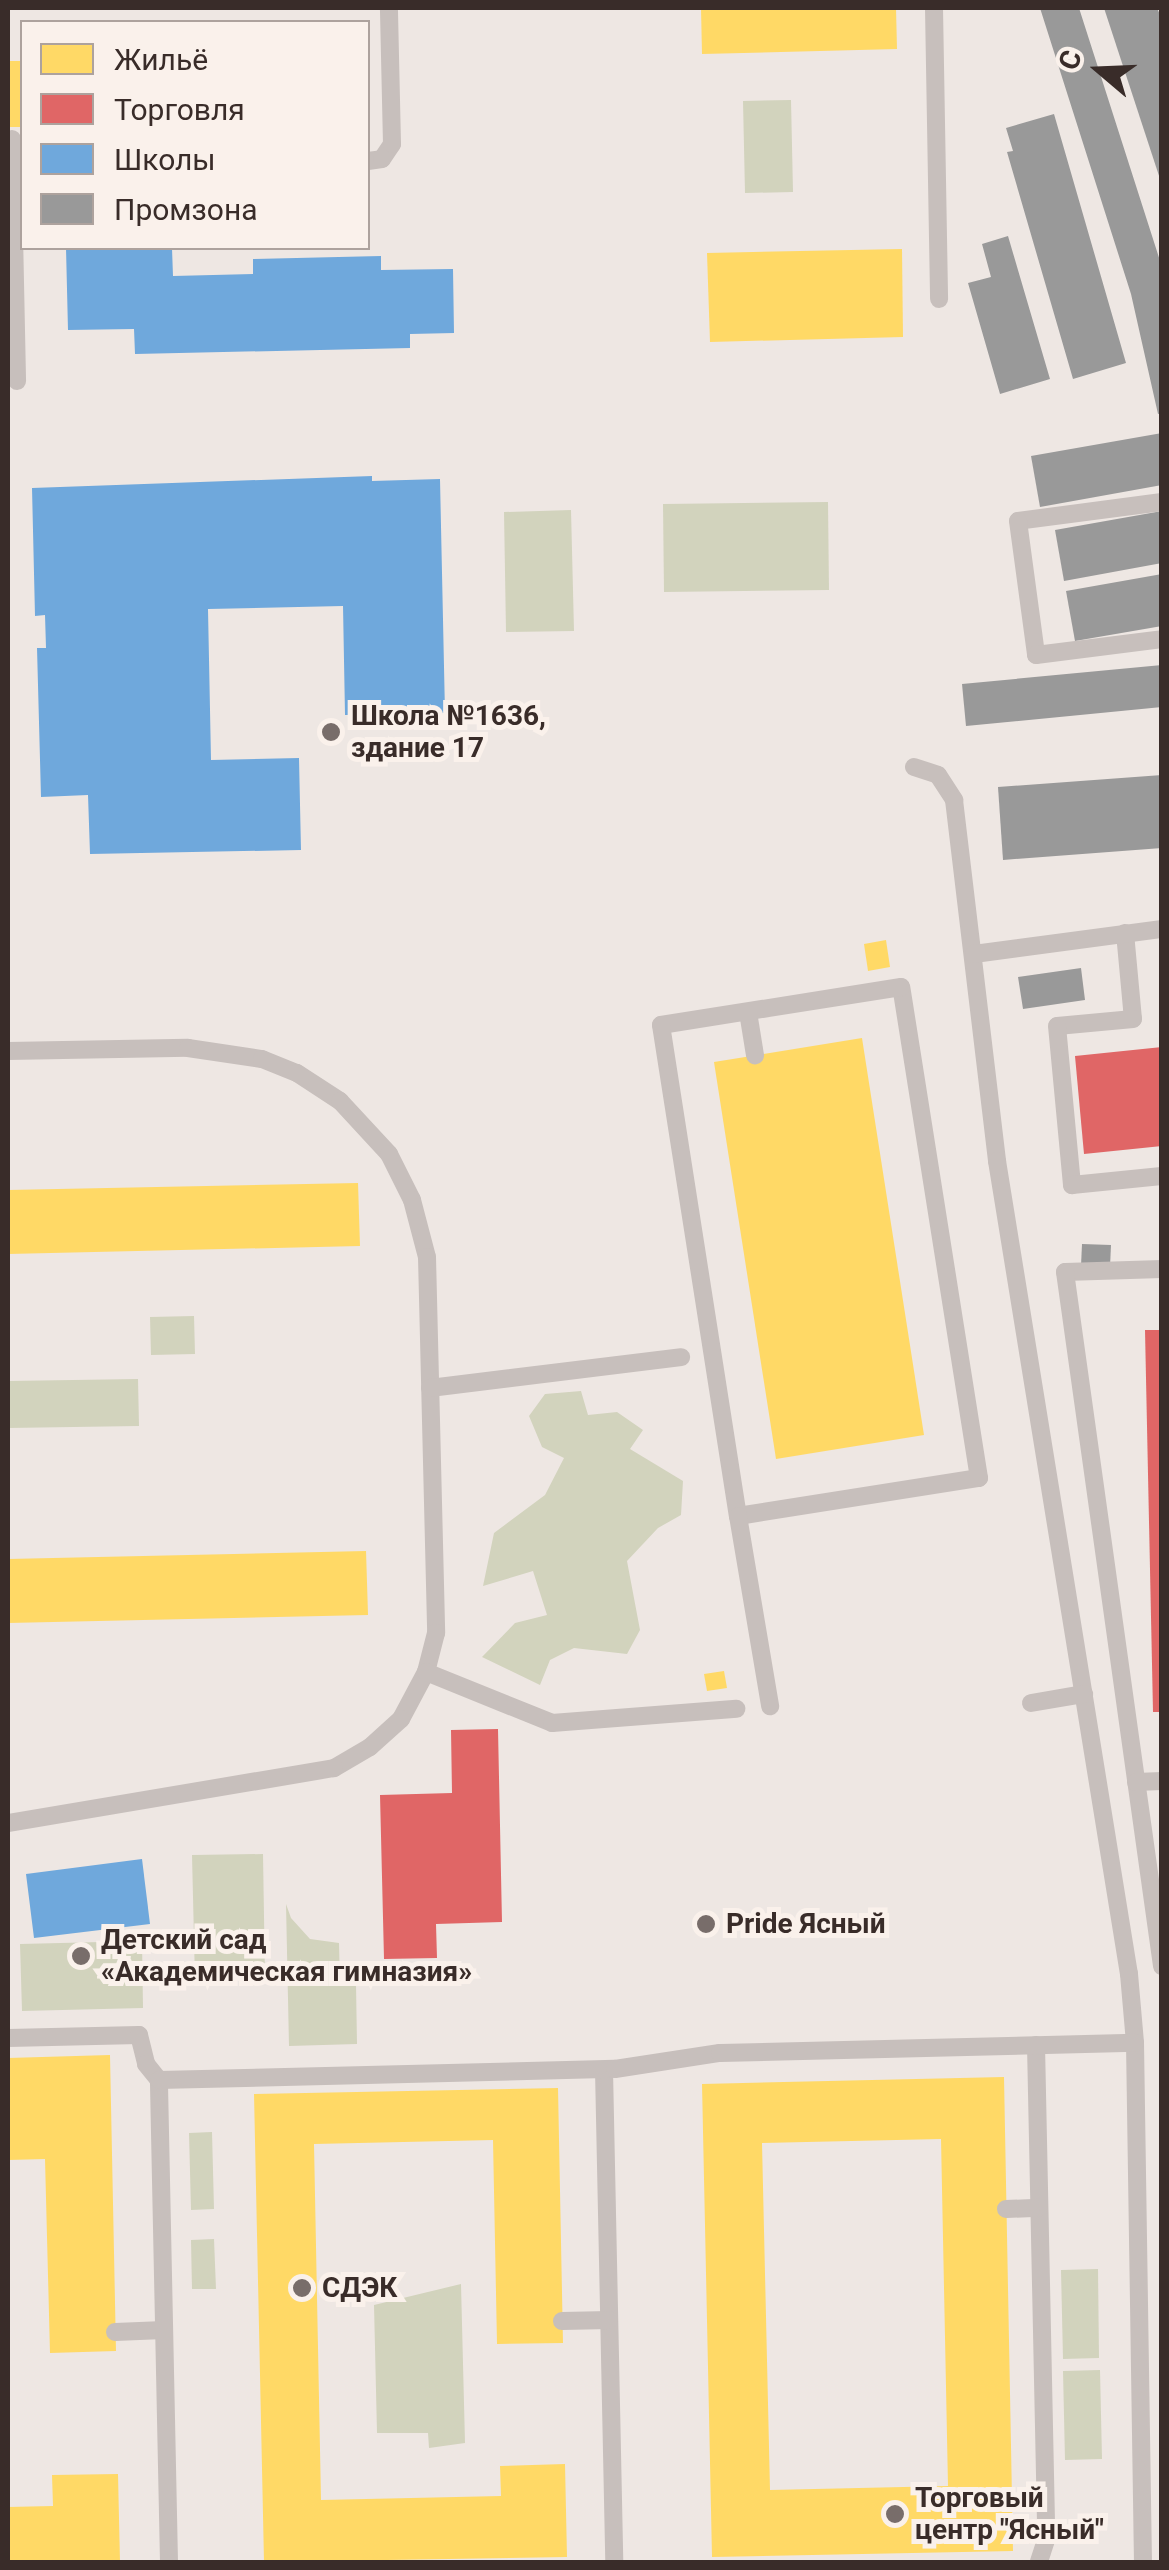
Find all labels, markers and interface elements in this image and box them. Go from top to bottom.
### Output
legend [20,20,370,250]
north arrow [1049,20,1149,120]
text: Жильё [114,42,208,77]
text: С [1052,46,1089,74]
text: Торговля [114,92,245,127]
text: Школы [114,142,216,177]
text: Промзона [114,192,258,227]
place label: Школа №1636, здание 17 [351,699,546,765]
marker: Школа №1636, здание 17 [320,721,342,743]
place label: Pride Ясный [726,1907,886,1941]
marker: Pride Ясный [695,1913,717,1935]
place label: Детский сад «Академическая гимназия» [101,1923,472,1989]
marker: Детский сад «Академическая гимназия» [70,1945,92,1967]
place label: СДЭК [322,2271,397,2305]
marker: СДЭК [291,2277,313,2299]
place label: Торговый центр "Ясный" [915,2481,1104,2547]
marker: Торговый центр "Ясный" [884,2503,906,2525]

